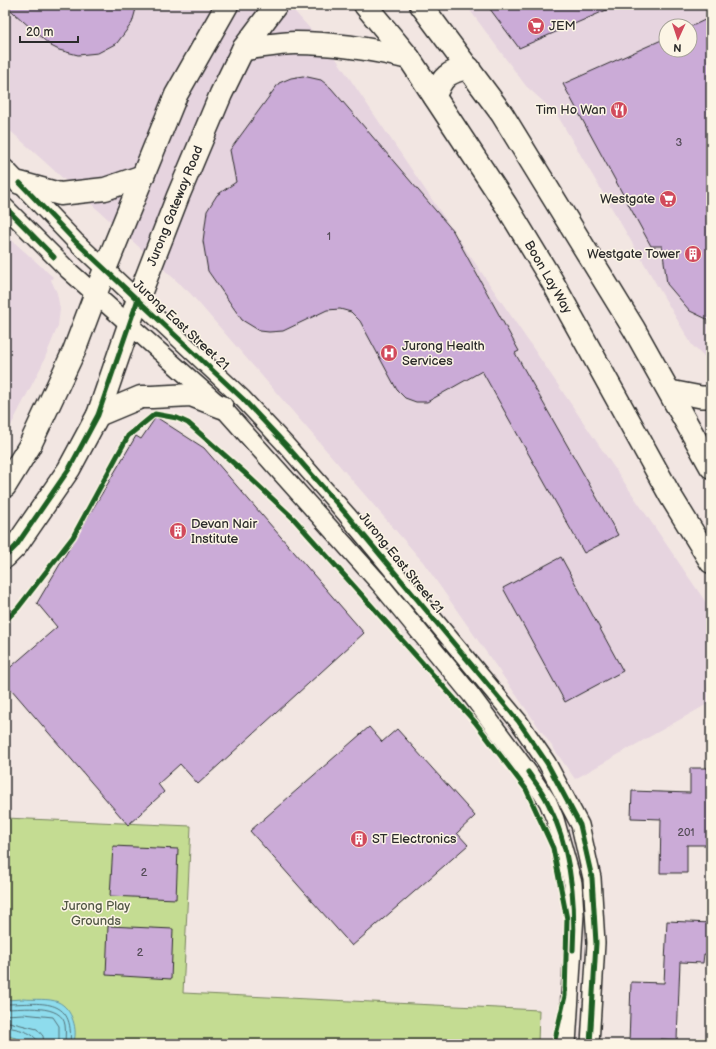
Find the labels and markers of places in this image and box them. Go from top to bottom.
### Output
supermarket icon: JEM [526,16,546,36]
place label: JEM [549,18,576,34]
restaurant icon: Tim Ho Wan [609,100,629,120]
place label: Tim Ho Wan [536,102,606,118]
supermarket icon: Westgate [658,189,678,209]
place label: Westgate [600,191,655,207]
building icon: Westgate Tower [683,244,703,264]
place label: Westgate Tower [587,246,680,262]
place label: Jurong Health Services [402,338,485,369]
hospital icon: Jurong Health Services [379,343,399,363]
place label: Devan Nair Institute [191,516,257,547]
building icon: Devan Nair Institute [168,521,188,541]
building icon: ST Electronics [349,829,369,849]
place label: ST Electronics [372,831,457,847]

